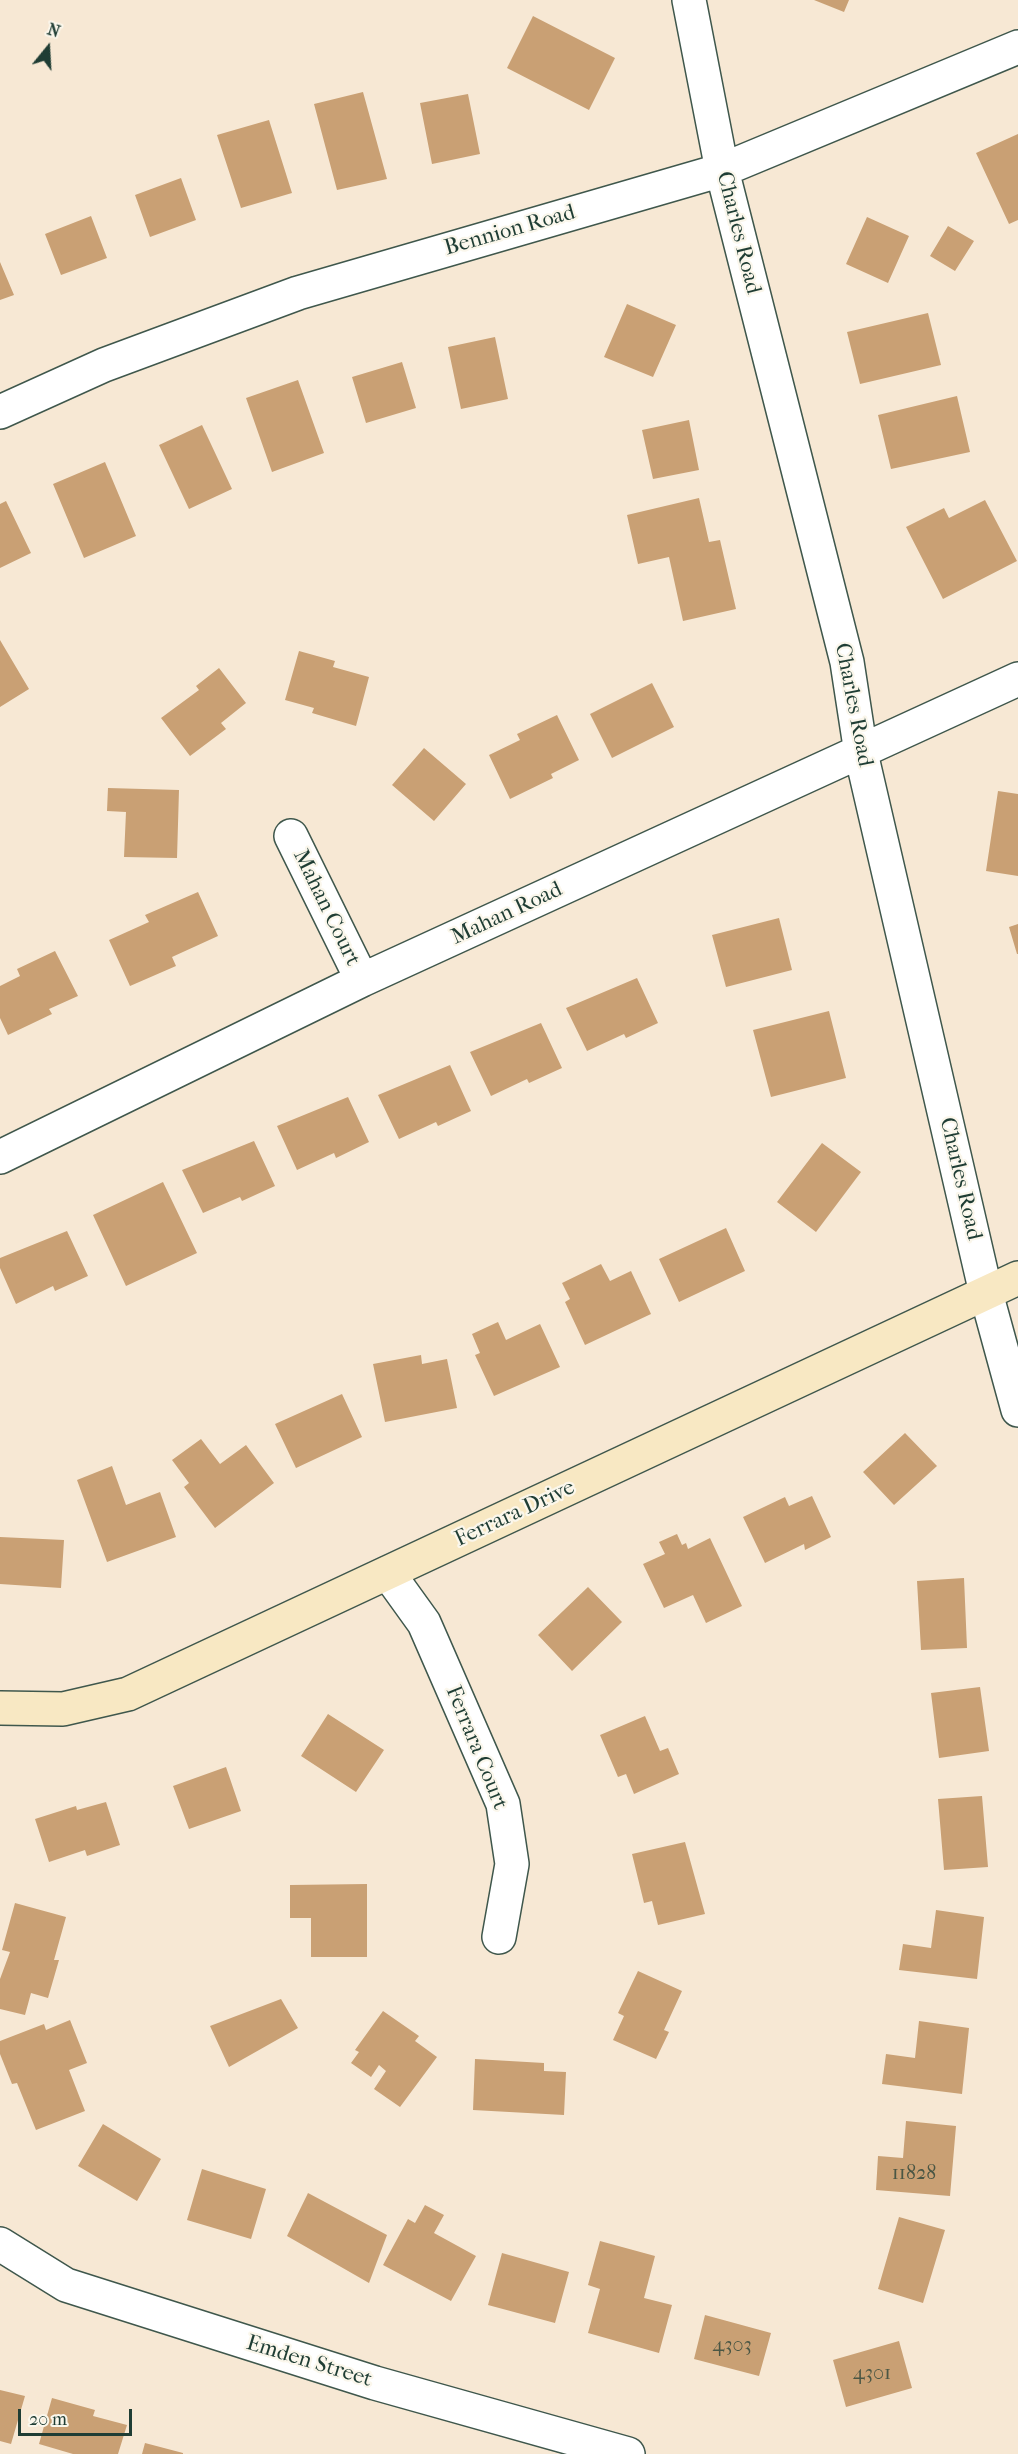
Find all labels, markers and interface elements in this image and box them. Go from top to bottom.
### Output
north arrow [18,18,78,78]
text: N [45,19,62,41]
street label: Charles Road [710,169,766,297]
street label: Bennion Road [442,200,578,262]
street label: Charles Road [828,641,878,769]
street label: Mahan Court [287,846,365,970]
street label: Mahan Road [447,877,567,951]
street label: Charles Road [933,1115,987,1243]
street label: Ferrara Drive [451,1475,579,1553]
street label: Ferrara Court [439,1682,513,1814]
house number: 11828 [892,2162,936,2186]
street label: Emden Street [243,2330,375,2394]
house number: 4303 [712,2334,752,2358]
house number: 4301 [853,2362,891,2386]
scale bar [21,2397,135,2435]
text: 20 m [29,2409,67,2430]

